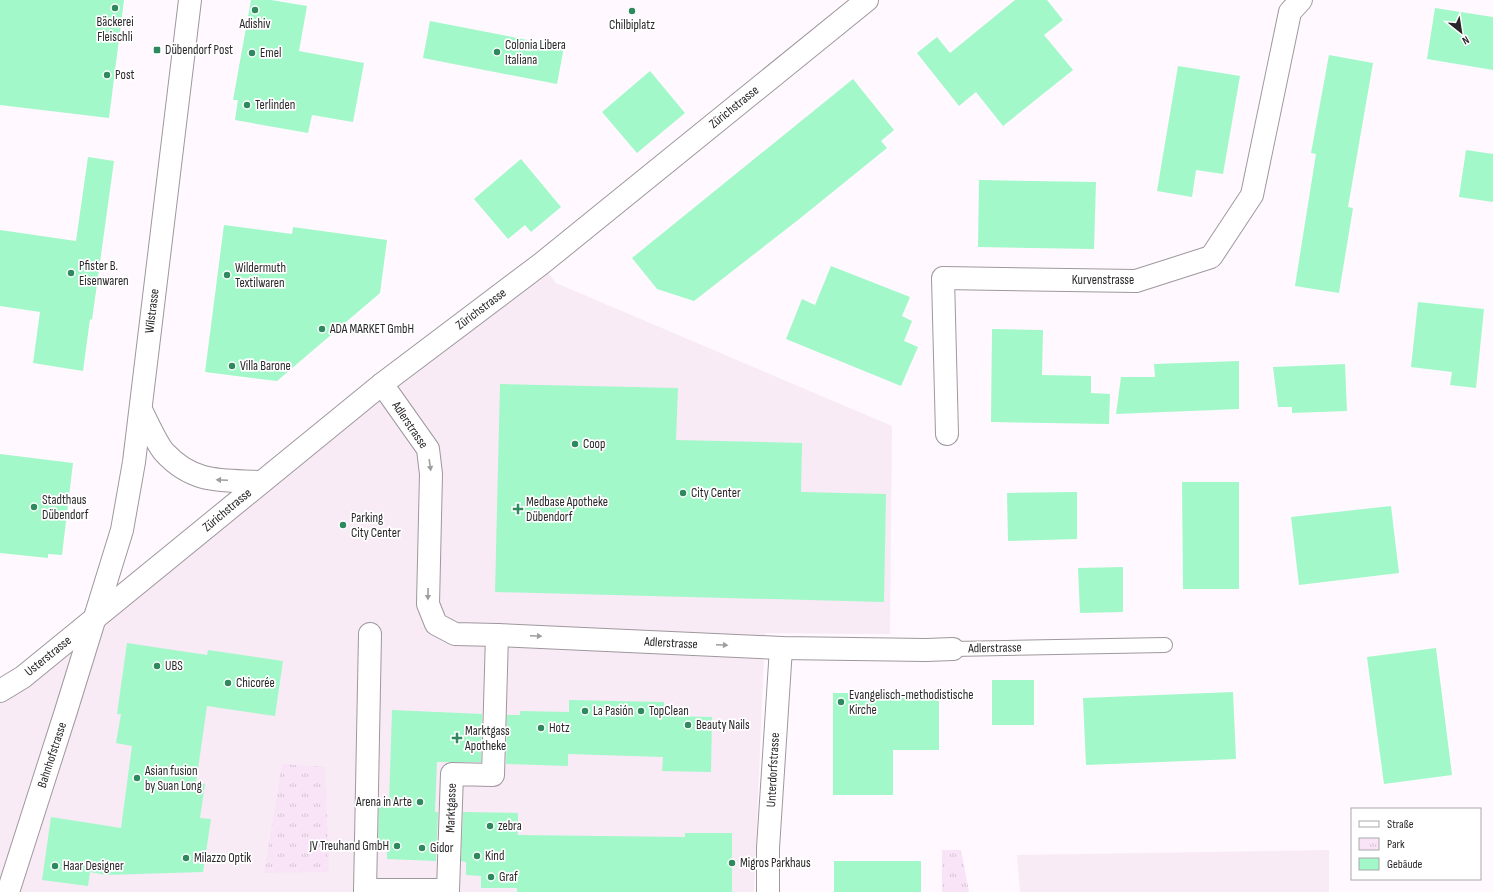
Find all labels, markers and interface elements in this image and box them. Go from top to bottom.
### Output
marker: Bäckerei Fleischli [110,3,120,13]
marker: Adishiv [250,5,260,15]
marker: Chilbiplatz [627,6,637,16]
north arrow [1441,12,1481,52]
place label: Bäckerei Fleischli [96,14,134,45]
place label: Adishiv [239,16,270,32]
place label: Chilbiplatz [609,17,655,33]
text: N [1460,33,1472,47]
place label: Colonia Libera Italiana [505,37,566,68]
place label: Dübendorf Post [165,42,233,58]
marker: Dübendorf Post [152,45,162,55]
place label: Emel [260,45,281,61]
marker: Colonia Libera Italiana [492,47,502,57]
marker: Emel [247,48,257,58]
place label: Post [115,67,135,83]
marker: Post [102,70,112,80]
street label: Zürichstrasse [706,82,762,132]
place label: Terlinden [255,97,295,113]
marker: Terlinden [242,100,252,110]
place label: Pfister B. Eisenwaren [79,258,129,289]
place label: Wildermuth Textilwaren [235,260,286,291]
marker: Pfister B. Eisenwaren [66,268,76,278]
marker: Wildermuth Textilwaren [222,270,232,280]
street label: Kurvenstrasse [1072,272,1134,288]
street label: Zürichstrasse [453,285,509,333]
street label: Wilstrasse [141,288,163,334]
place label: ADA MARKET GmbH [329,321,414,337]
marker: ADA MARKET GmbH [317,324,327,334]
place label: Villa Barone [240,358,291,374]
marker: Villa Barone [227,361,237,371]
street label: Adlerstrasse [388,397,432,452]
place label: Coop [583,436,605,452]
marker: Coop [570,439,580,449]
one-way arrow [427,458,433,471]
one-way arrow [216,476,228,483]
street label: Zürichstrasse [199,485,255,535]
place label: City Center [691,485,741,501]
marker: City Center [678,488,688,498]
place label: Stadthaus Dübendorf [42,492,89,523]
place label: Medbase Apotheke Dübendorf [526,494,608,525]
marker: Stadthaus Dübendorf [29,502,39,512]
marker: Medbase Apotheke Dübendorf [513,504,523,514]
place label: Parking City Center [351,510,401,541]
marker: Parking City Center [338,520,348,530]
one-way arrow [425,588,431,601]
street label: Usterstrasse [21,632,75,680]
one-way arrow [530,633,542,640]
street label: Adlerstrasse [643,634,698,652]
street label: Adlerstrasse [967,640,1022,656]
one-way arrow [716,642,729,648]
place label: UBS [165,658,183,674]
marker: UBS [152,661,162,671]
place label: Chicorée [236,675,275,691]
marker: Chicorée [223,678,233,688]
place label: Evangelisch-methodistische Kirche [849,687,973,718]
marker: Evangelisch-methodistische Kirche [836,697,846,707]
place label: La Pasión [593,703,633,719]
place label: TopClean [649,703,689,719]
marker: La Pasión [580,706,590,716]
marker: TopClean [636,706,646,716]
place label: Beauty Nails [696,717,750,733]
street label: Bahnhofstrasse [34,720,70,790]
place label: Hotz [549,720,570,736]
marker: Beauty Nails [683,720,693,730]
place label: Marktgass Apotheke [464,723,510,754]
marker: Hotz [536,723,546,733]
street label: Unterdorfstrasse [763,732,783,808]
marker: Marktgass Apotheke [452,733,462,743]
place label: Asian fusion by Suan Long [144,763,202,794]
marker: Asian fusion by Suan Long [132,773,142,783]
street label: Marktgasse [442,783,460,833]
place label: Arena in Arte [355,794,412,810]
marker: Arena in Arte [415,797,425,807]
legend [1351,808,1481,880]
text: Straße [1387,817,1414,832]
place label: zebra [498,818,522,834]
marker: zebra [485,821,495,831]
text: Park [1387,837,1405,852]
place label: JV Treuhand GmbH [308,838,389,854]
place label: Gidor [430,840,454,856]
marker: JV Treuhand GmbH [392,841,402,851]
marker: Gidor [417,843,427,853]
place label: Kind [485,848,504,864]
place label: Milazzo Optik [194,850,251,866]
marker: Kind [472,851,482,861]
marker: Milazzo Optik [181,853,191,863]
place label: Migros Parkhaus [740,855,811,871]
text: Gebäude [1387,857,1422,872]
place label: Haar Designer [63,858,124,874]
marker: Migros Parkhaus [727,858,737,868]
marker: Haar Designer [50,861,60,871]
place label: Graf [499,869,518,885]
marker: Graf [486,872,496,882]

